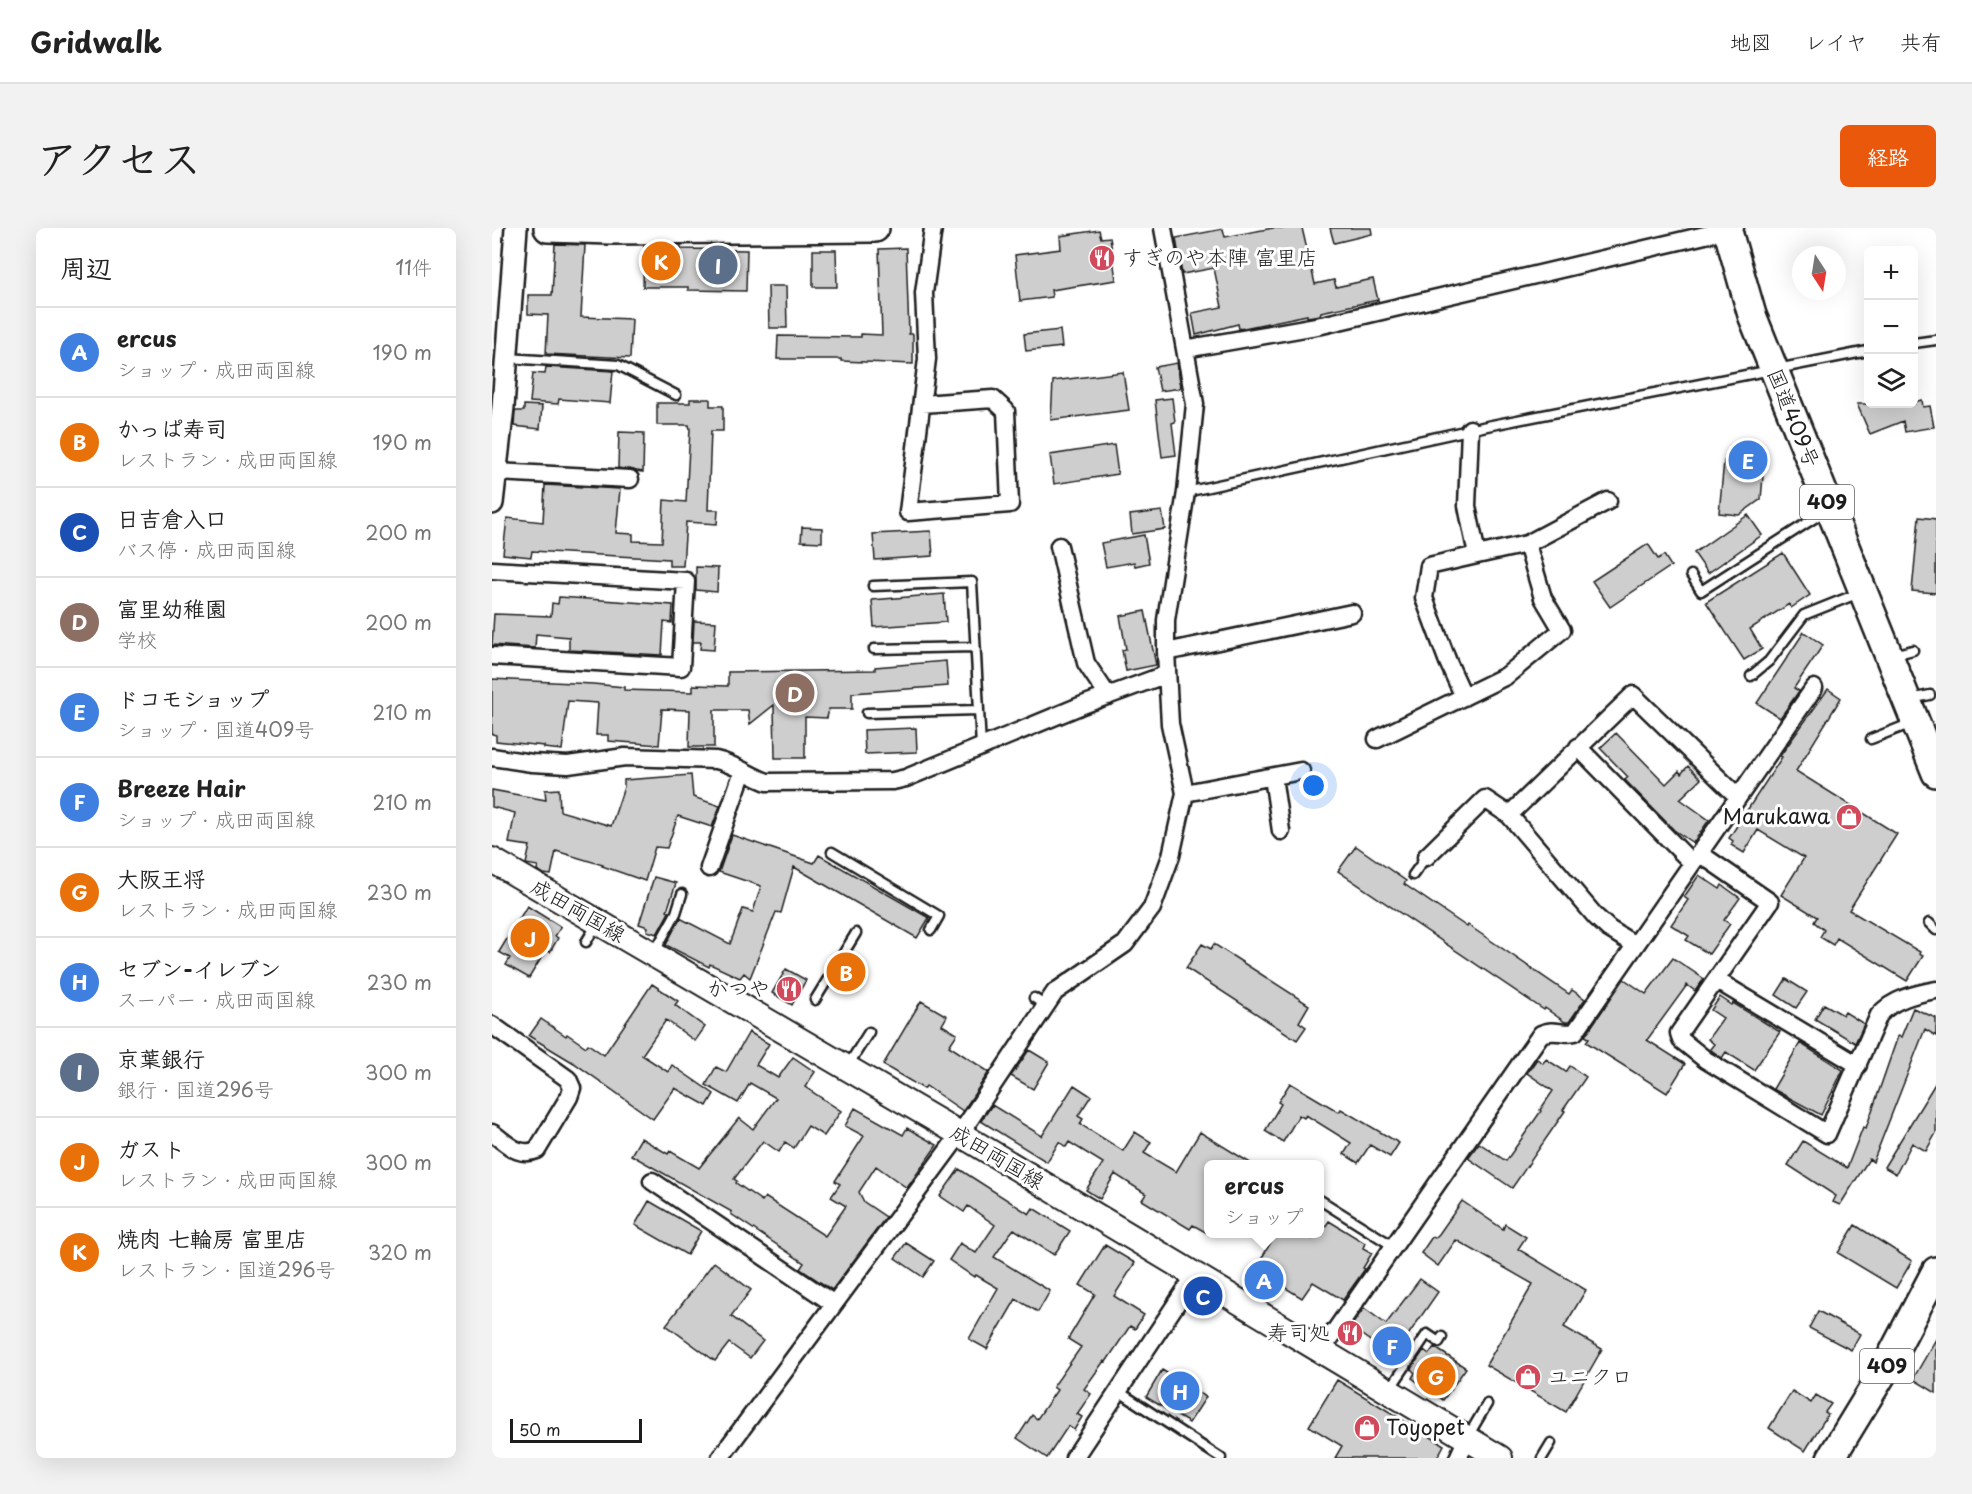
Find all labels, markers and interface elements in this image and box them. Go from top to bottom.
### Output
text: Gridwalk [30,20,162,63]
text: 地図 [1730,25,1772,57]
text: レイヤ [1805,25,1867,57]
text: 共有 [1900,25,1942,57]
text: アクセス [36,125,201,188]
button: 経路 [1840,125,1936,187]
pin: K [642,238,680,284]
place label: すぎのや本陣 富里店 [1122,240,1318,272]
pin: I [698,243,738,288]
restaurant icon: すぎのや本陣 富里店 [1087,243,1117,273]
north arrow [1792,246,1846,300]
map controls [1864,246,1918,408]
button: + [1864,246,1918,300]
text: 周辺 [60,248,112,287]
text: 11件 [395,252,432,282]
button: − [1864,300,1918,354]
text: ercus [117,321,177,354]
text: A [72,337,87,367]
text: 190 m [373,337,432,367]
text: ショップ · 成田両国線 [117,354,315,384]
button: layers [1864,354,1918,408]
street label: 国道409号 [1760,363,1829,472]
text: かっぱ寿司 [117,411,227,444]
text: B [73,427,86,457]
text: 190 m [373,427,432,457]
pin: E [1728,438,1768,482]
text: レストラン · 成田両国線 [117,444,337,474]
road number: 409 [1800,485,1854,519]
text: 日吉倉入口 [117,501,227,534]
text: C [72,517,87,547]
text: 200 m [365,517,432,547]
text: バス停 · 成田両国線 [117,534,296,564]
text: 富里幼稚園 [117,591,227,624]
text: D [72,607,87,637]
text: 200 m [365,607,432,637]
text: 学校 [117,624,157,654]
pin: D [776,670,814,716]
text: ドコモショップ [117,681,269,714]
text: E [73,697,86,727]
text: 210 m [373,697,432,727]
text: ショップ · 国道409号 [117,714,314,744]
text: Breeze Hair [117,771,246,804]
your location [1299,771,1328,800]
text: F [74,787,85,817]
text: 210 m [373,787,432,817]
place label: Marukawa [1723,799,1831,831]
shop icon: Marukawa [1834,802,1864,832]
text: ショップ · 成田両国線 [117,804,315,834]
text: 大阪王将 [117,861,205,894]
street label: 成田両国線 [526,869,632,949]
text: G [71,877,88,907]
text: 230 m [367,877,432,907]
text: レストラン · 成田両国線 [117,894,337,924]
pin: J [510,916,549,960]
pin: B [826,950,866,994]
text: セブン-イレブン [117,951,281,984]
text: H [72,967,87,997]
text: 230 m [367,967,432,997]
place label: かつや [707,971,770,1003]
restaurant icon: かつや [774,974,804,1004]
text: スーパー · 成田両国線 [117,984,315,1014]
text: 京葉銀行 [117,1041,205,1074]
text: I [76,1057,83,1087]
text: 300 m [365,1057,432,1087]
text: 銀行 · 国道296号 [117,1074,274,1104]
street label: 成田両国線 [945,1115,1051,1196]
text: ガスト [117,1131,185,1164]
text: J [73,1147,86,1177]
text: 300 m [365,1147,432,1177]
popup [1204,1160,1324,1238]
text: レストラン · 成田両国線 [117,1164,337,1194]
text: ercus [1224,1168,1284,1201]
text: ショップ [1224,1201,1304,1231]
text: 焼肉 七輪房 富里店 [117,1221,307,1254]
text: K [72,1237,87,1267]
text: 320 m [368,1237,432,1267]
text: レストラン · 国道296号 [117,1254,336,1284]
pin: A [1244,1258,1284,1302]
pin: C [1184,1274,1222,1318]
place label: 寿司処 [1267,1315,1330,1347]
restaurant icon: 寿司処 [1335,1318,1365,1348]
pin: F [1372,1324,1412,1368]
road number: 409 [1860,1349,1914,1383]
pin: G [1416,1354,1456,1398]
place label: ユニクロ [1548,1359,1632,1391]
shop icon: ユニクロ [1513,1362,1543,1392]
pin: H [1160,1368,1200,1414]
place label: Toyopet [1386,1410,1465,1442]
shop icon: Toyopet [1352,1413,1382,1443]
scale bar [510,1416,642,1444]
text: 50 m [519,1417,560,1441]

